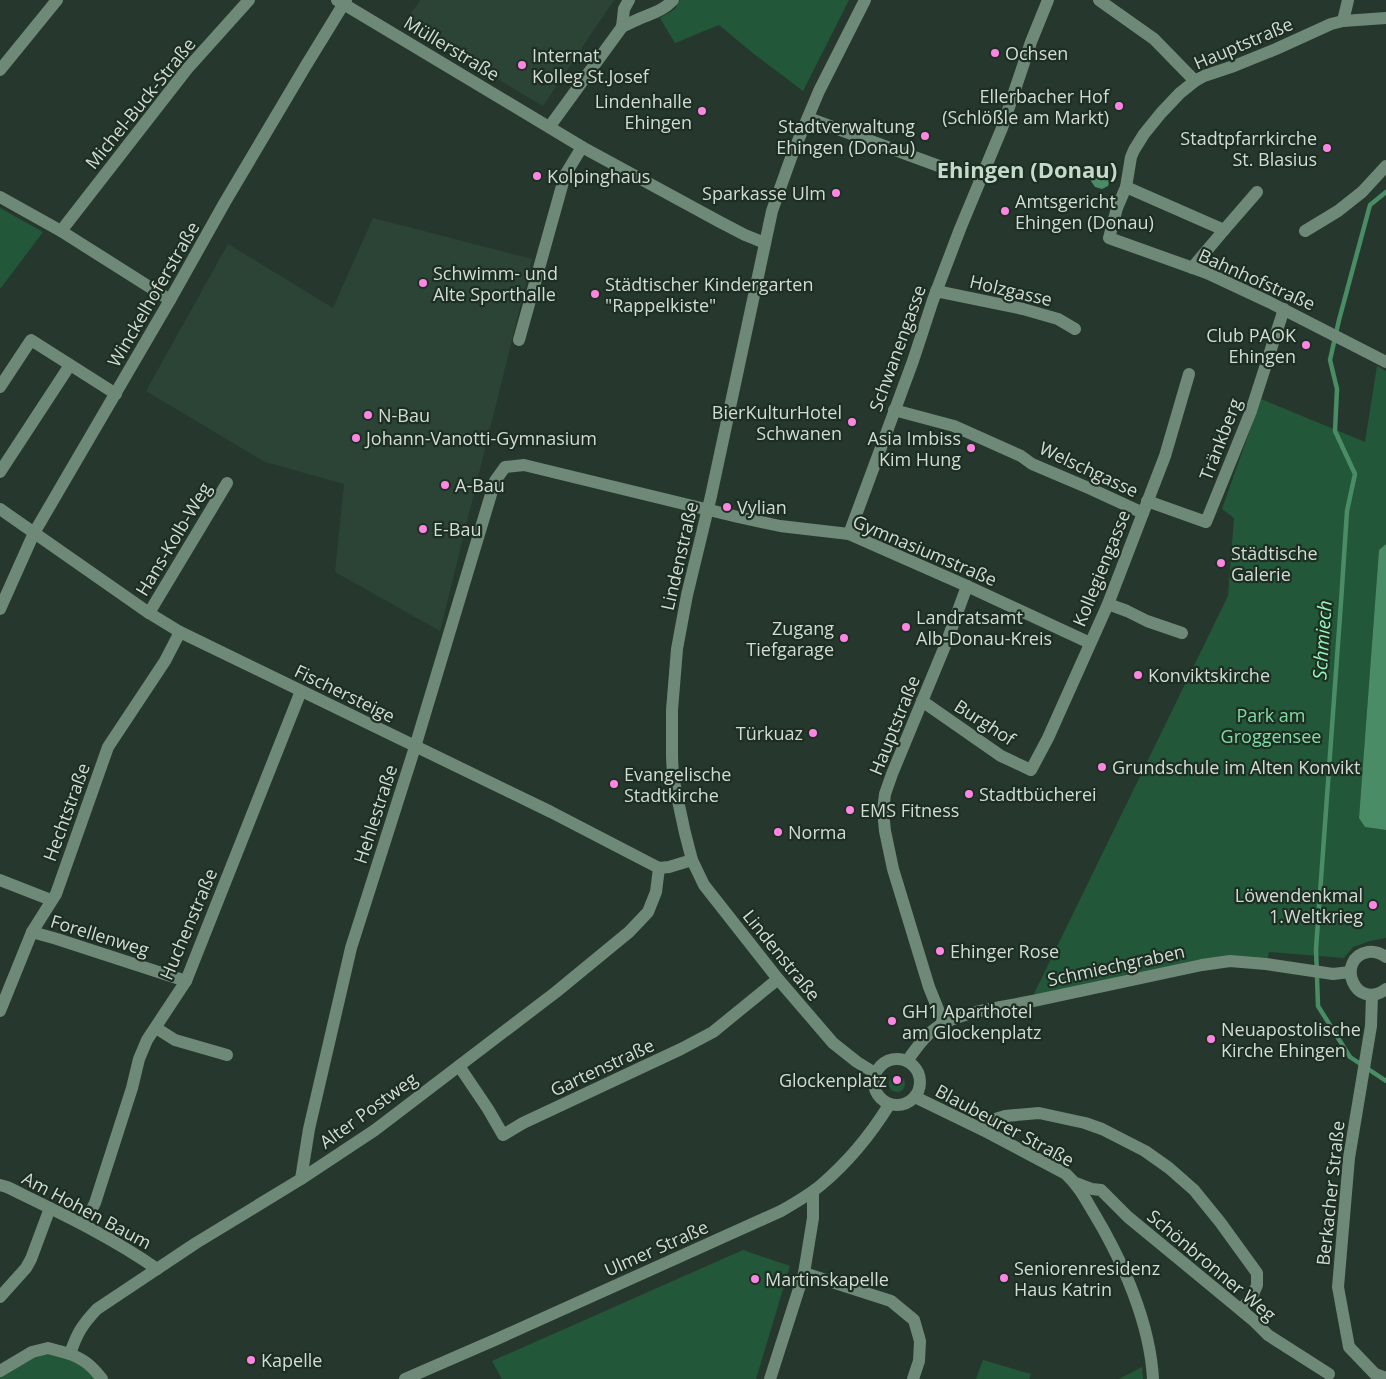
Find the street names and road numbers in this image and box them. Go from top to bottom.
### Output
street label: Müllerstraße [400,10,504,86]
street label: Hauptstraße [1190,11,1296,75]
street label: Michel-Buck-Straße [80,32,200,174]
street label: Winckelhoferstraße [102,217,204,371]
street label: Bahnhofstraße [1195,243,1319,315]
street label: Holzgasse [967,269,1055,311]
street label: Schwanengasse [863,282,931,414]
street label: Tränkberg [1193,394,1247,483]
street label: Welschgasse [1036,436,1142,502]
street label: Hans-Kolb-Weg [130,478,216,600]
street label: Lindenstraße [655,499,703,613]
street label: Kollegiengasse [1067,506,1135,630]
street label: Gymnasiumstraße [849,509,1001,591]
street label: Fischersteige [291,658,399,728]
street label: Hauptstraße [863,672,925,778]
street label: Burghof [950,693,1021,751]
street label: Hechtstraße [37,759,95,865]
street label: Hehlestraße [348,761,402,867]
street label: Huchenstraße [154,865,222,983]
street label: Lindenstraße [738,904,826,1006]
street label: Forellenweg [48,909,152,961]
street label: Schmiechgraben [1045,939,1187,991]
street label: Gartenstraße [546,1033,658,1101]
street label: Alter Postweg [314,1066,422,1153]
street label: Blaubeurer Straße [931,1078,1079,1172]
street label: Berkacher Straße [1310,1119,1350,1267]
street label: Am Hohen Baum [18,1166,156,1254]
street label: Schönbronner Weg [1142,1204,1282,1326]
street label: Ulmer Straße [600,1214,712,1282]

